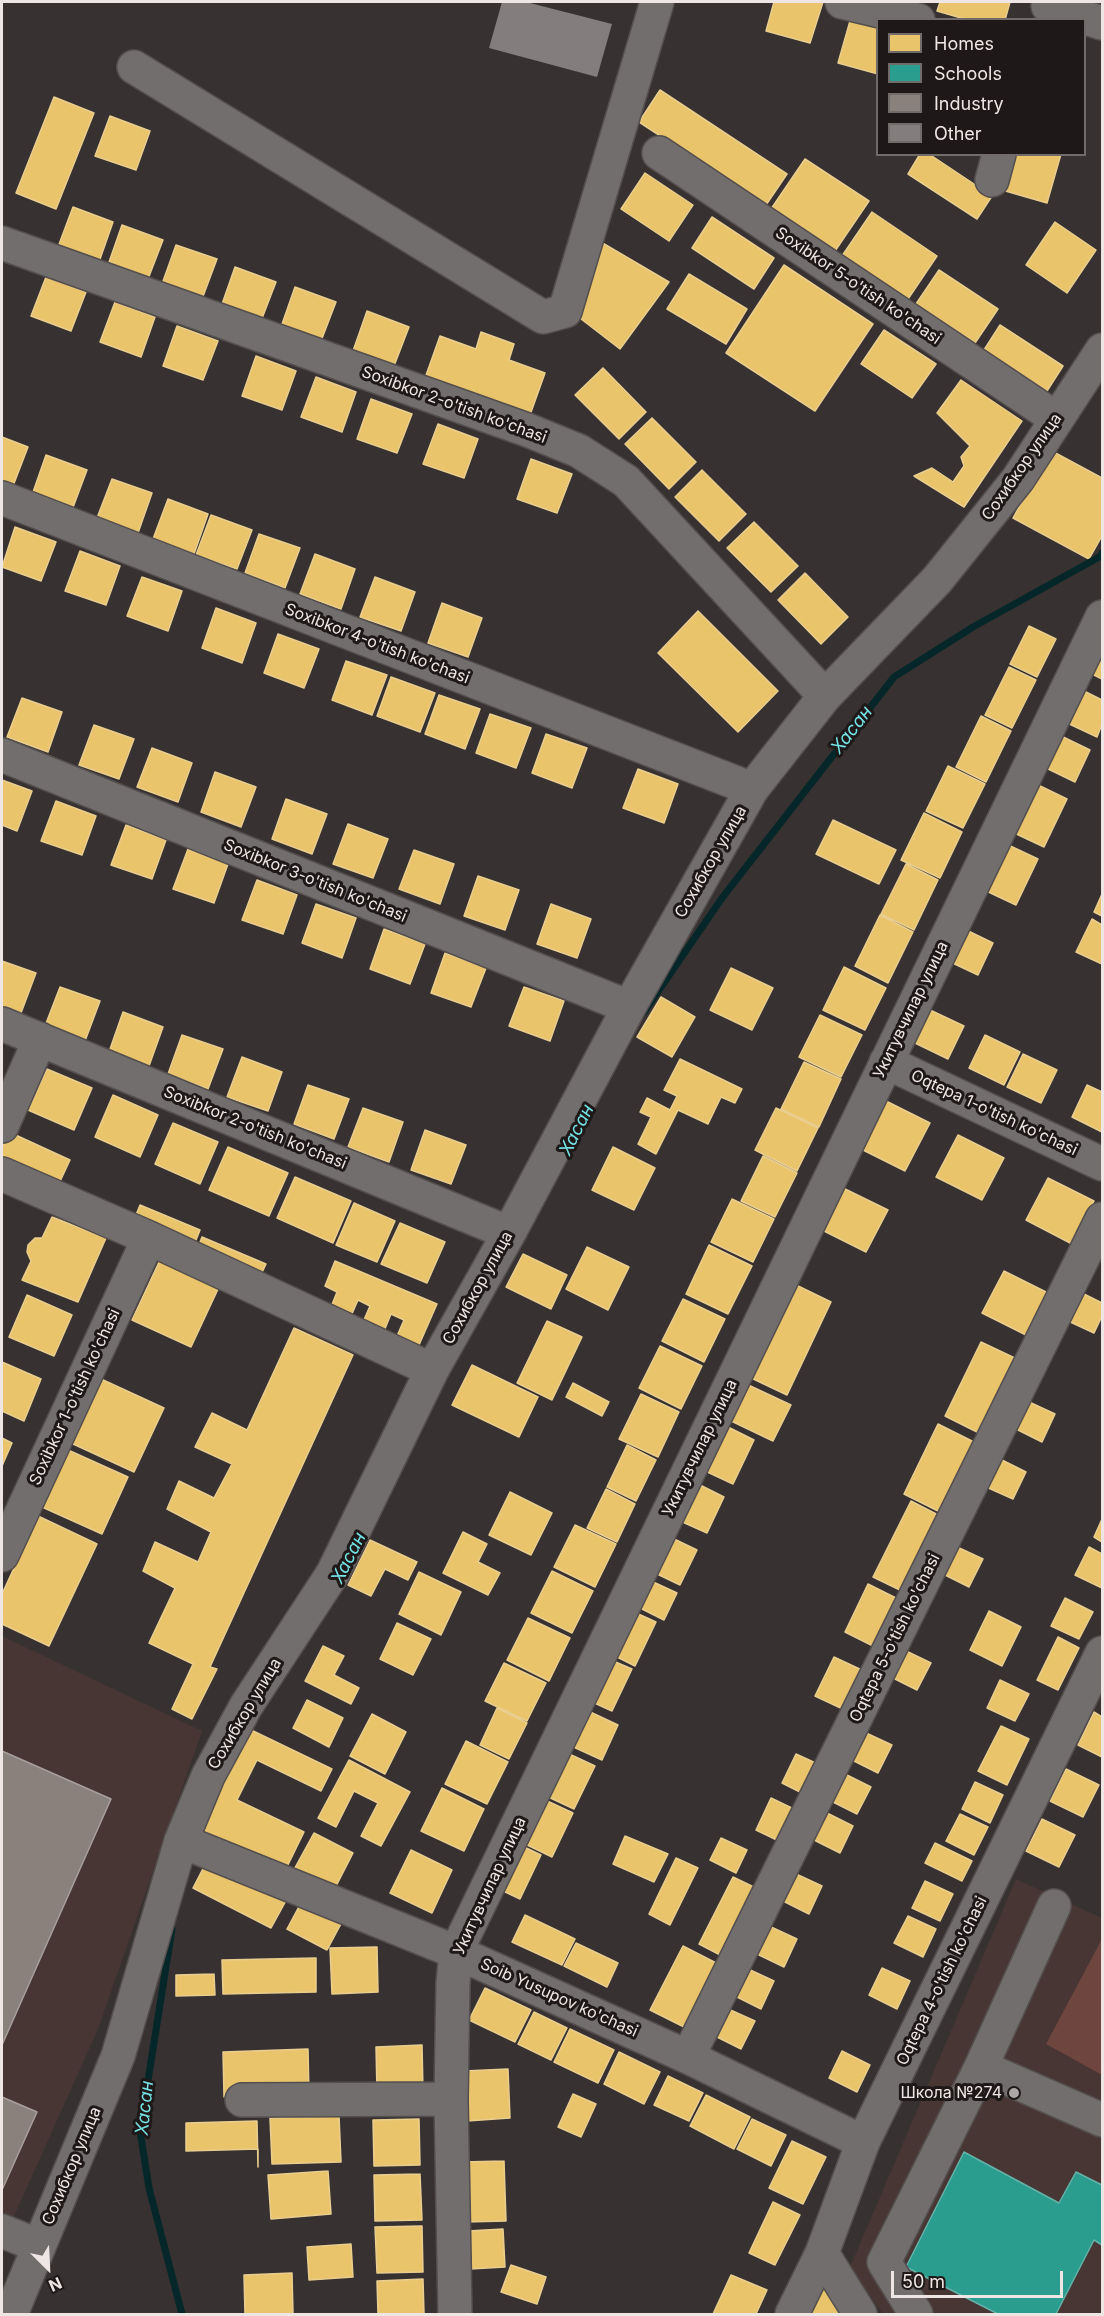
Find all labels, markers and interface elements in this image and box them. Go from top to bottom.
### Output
legend [876,18,1086,156]
text: Homes [934,33,994,54]
text: Schools [934,63,1002,84]
text: Industry [934,93,1004,114]
text: Other [934,123,982,144]
street label: Soxibkor 5-o'tish ko'chasi [772,223,944,349]
street label: Soxibkor 2-o'tish ko'chasi [359,363,549,447]
street label: Сохибкор улица [978,410,1066,524]
street label: Soxibkor 4-o'tish ko'chasi [282,600,472,688]
water label: Хасан [827,702,877,758]
street label: Сохибкор улица [671,803,751,921]
street label: Soxibkor 3-o'tish ko'chasi [221,835,409,927]
street label: Укитувчилар улица [870,938,952,1082]
street label: Oqtepa 1-o'tish ko'chasi [908,1066,1080,1160]
street label: Soxibkor 2-o'tish ko'chasi [161,1082,349,1174]
water label: Хасан [555,1101,599,1159]
street label: Сохибкор улица [439,1228,517,1348]
street label: Soxibkor 1-o'tish ko'chasi [26,1306,124,1488]
street label: Укитувчилар улица [659,1376,741,1520]
water label: Хасан [327,1529,371,1587]
street label: Oqtepa 5-o'tish ko'chasi [846,1551,944,1725]
street label: Сохибкор улица [204,1655,286,1773]
street label: Укитувчилар улица [450,1814,530,1958]
street label: Oqtepa 4-o'tish ko'chasi [893,1893,991,2069]
street label: Soib Yusupov ko'chasi [477,1955,641,2041]
water label: Хасан [131,2080,159,2136]
place label: Школа №274 [900,2083,1002,2103]
marker: Школа №274 [1007,2086,1021,2100]
street label: Сохибкор улица [38,2104,106,2228]
north arrow [18,2238,78,2298]
scale bar [894,2259,1066,2297]
text: 50 m [902,2271,945,2292]
text: N [46,2273,65,2296]

